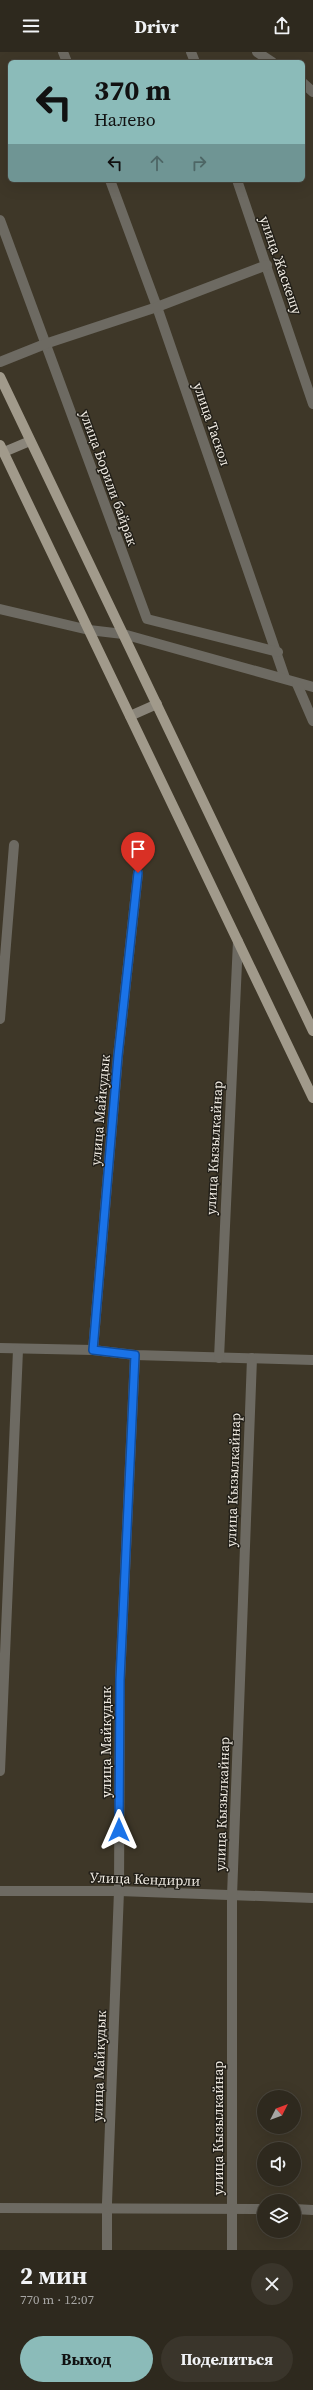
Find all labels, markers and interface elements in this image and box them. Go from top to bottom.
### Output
text: Drivr [134,14,179,39]
icon: menu [20,15,42,37]
icon: share [271,15,293,37]
text: 370 m [94,71,171,109]
icon: left [28,76,80,128]
text: Налево [94,107,156,132]
icon: left [104,152,126,174]
icon: ahead [146,152,168,174]
icon: right [188,152,210,174]
street label: улица Жаскешу [255,213,307,318]
street label: улица Таскол [188,380,236,468]
street label: улица Борили байрак [75,407,143,549]
pin [121,832,155,873]
icon: arrive [127,838,149,860]
street label: улица Майкудык [85,1053,115,1166]
street label: улица Кызылкайнар [201,1080,227,1216]
street label: улица Кызылкайнар [221,1413,245,1547]
street label: улица Майкудык [96,1686,116,1798]
street label: улица Кызылкайнар [210,1737,234,1871]
position arrow [98,1809,140,1851]
street label: Улица Кендирли [89,1867,201,1891]
street label: улица Майкудык [87,2010,111,2122]
street label: улица Кызылкайнар [208,2061,228,2195]
north arrow [257,2090,301,2134]
map controls [257,2090,301,2238]
button: sound [257,2142,301,2186]
button: layers [257,2194,301,2238]
text: 2 мин [20,2259,87,2292]
button: close [251,2263,293,2305]
text: 770 m · 12:07 [20,2291,94,2308]
button: Выход [20,2336,153,2382]
button: Поделиться [161,2336,293,2382]

